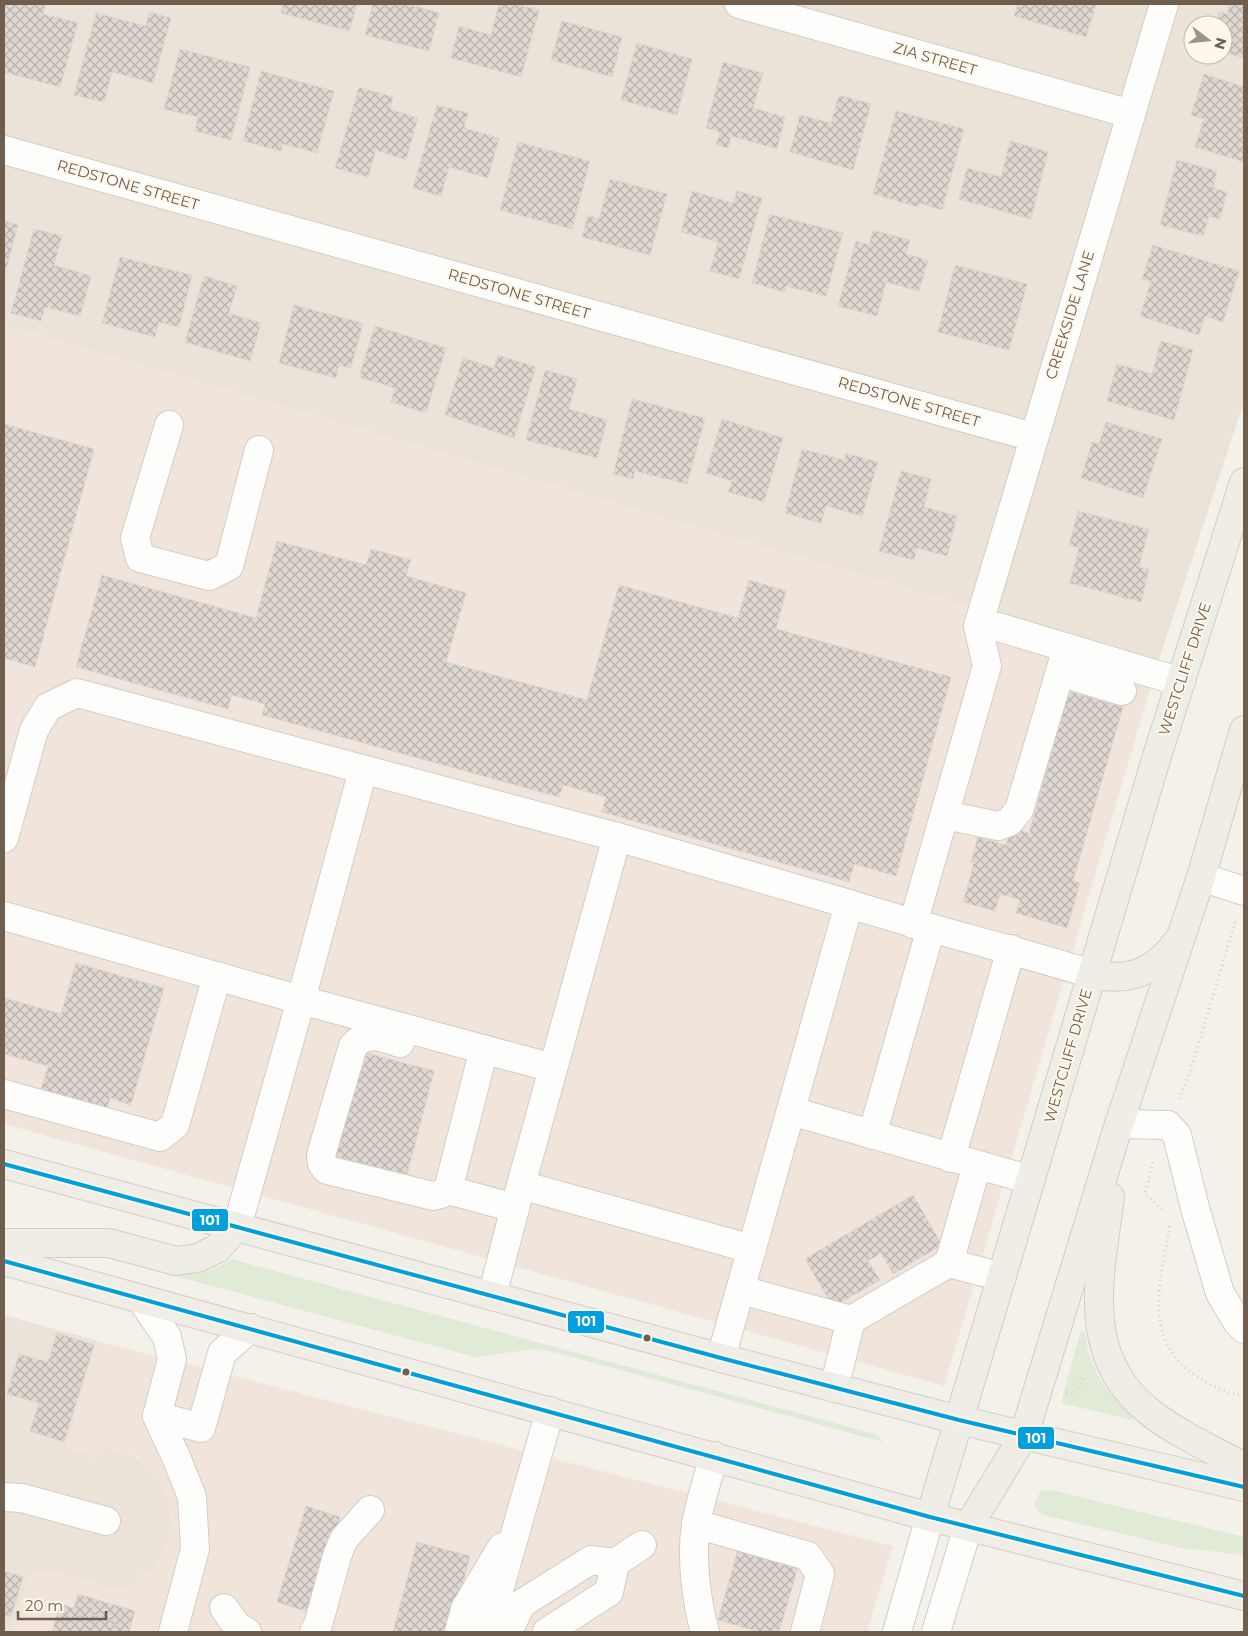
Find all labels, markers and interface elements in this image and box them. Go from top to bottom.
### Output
north arrow [1183,15,1233,65]
text: N [1210,36,1231,52]
street label: ZIA STREET [891,38,980,80]
street label: REDSTONE STREET [55,155,202,214]
street label: CREEKSIDE LANE [1041,248,1098,382]
street label: REDSTONE STREET [446,264,593,323]
street label: REDSTONE STREET [836,372,983,431]
street label: WESTCLIFF DRIVE [1154,600,1215,738]
street label: WESTCLIFF DRIVE [1039,987,1096,1125]
line badge: 101 [191,1208,229,1232]
text: 101 [200,1211,220,1229]
line badge: 101 [567,1310,605,1334]
text: 101 [576,1312,596,1330]
unlabelled marker [642,1333,652,1343]
unlabelled marker [401,1367,411,1377]
line badge: 101 [1017,1426,1055,1450]
text: 101 [1026,1429,1046,1447]
scale bar [18,1588,105,1620]
text: 20 m [25,1596,63,1615]

